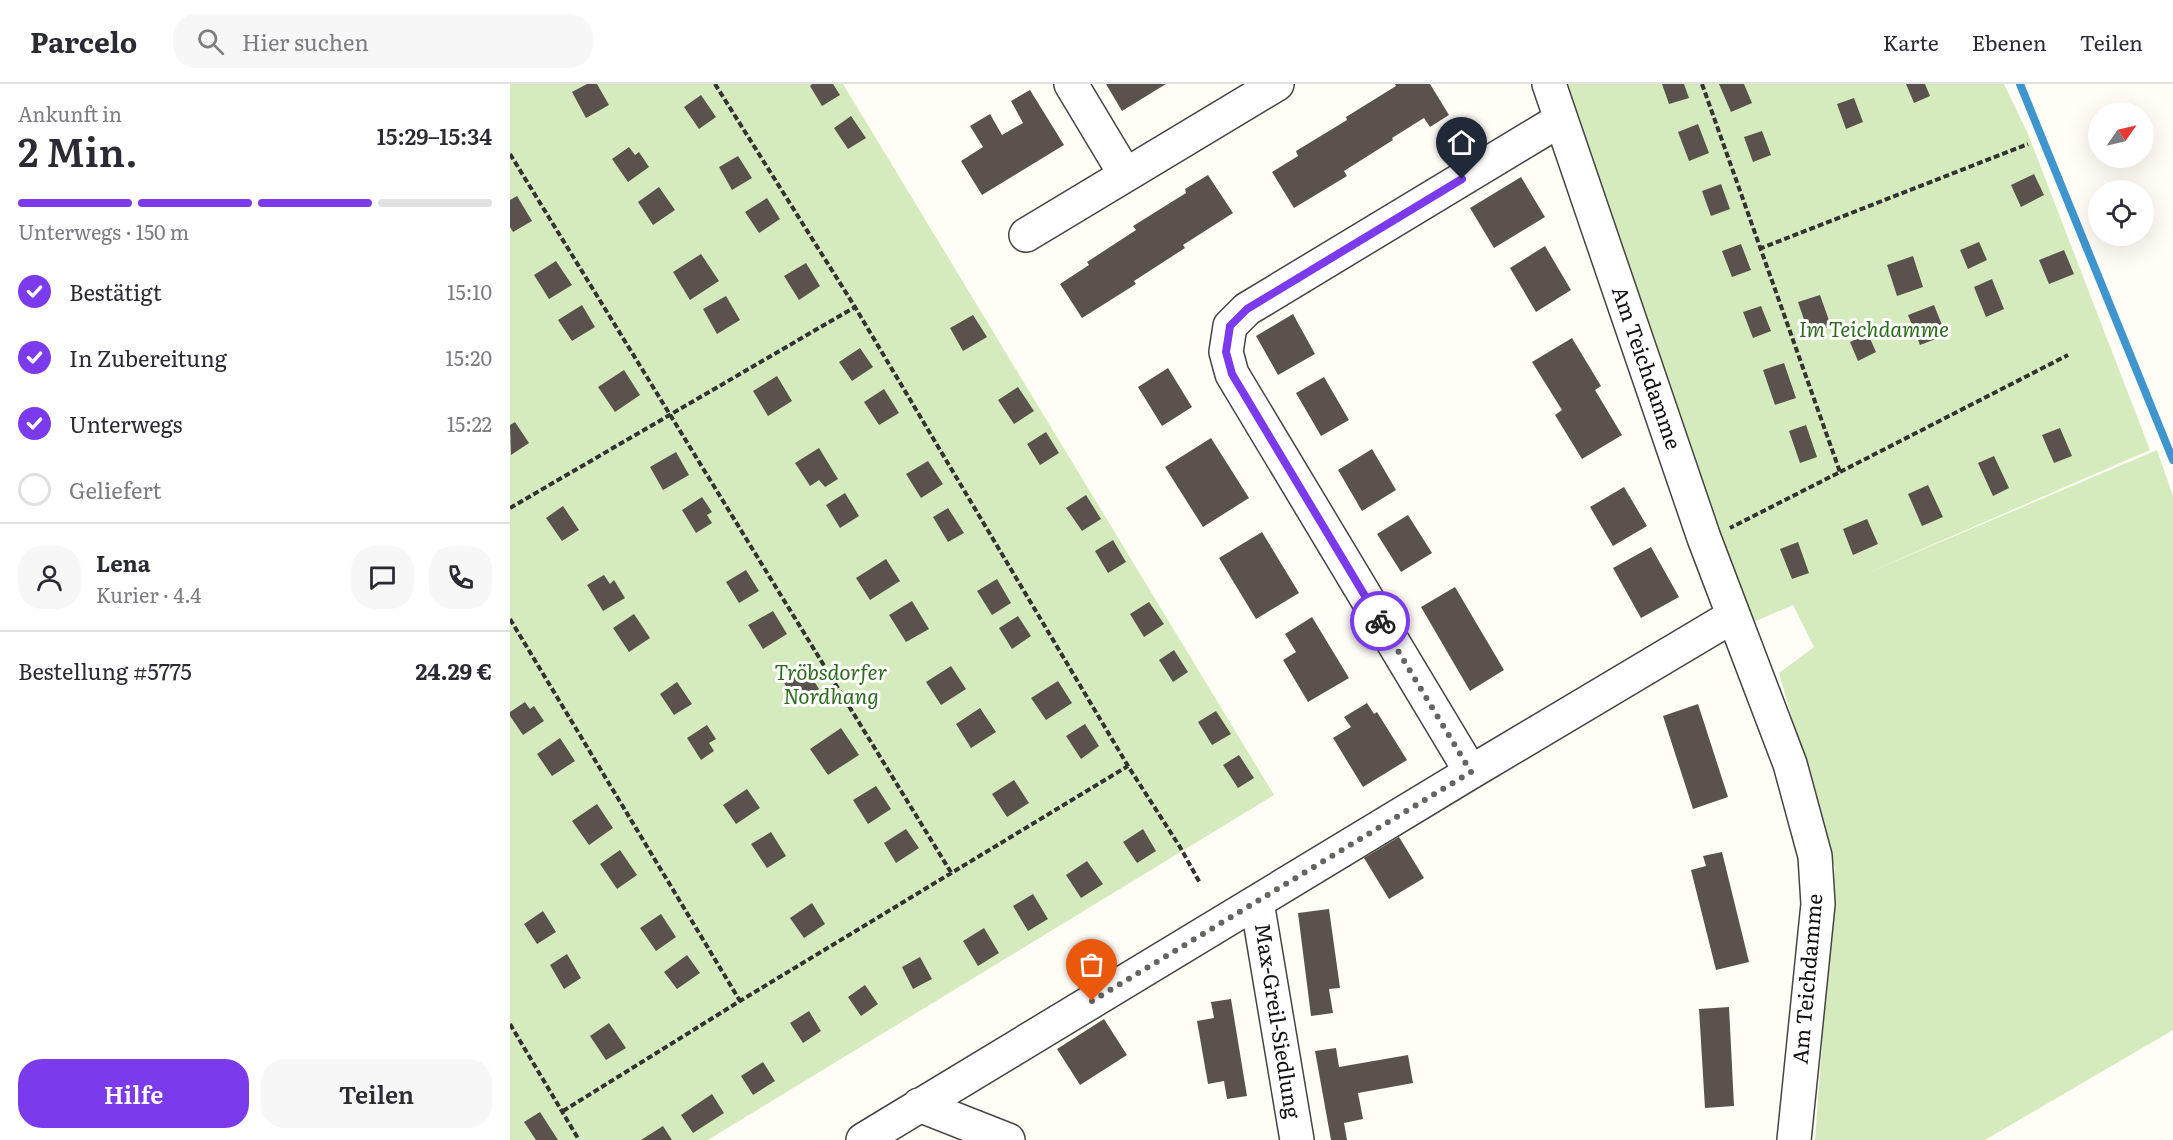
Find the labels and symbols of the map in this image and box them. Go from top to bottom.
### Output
north arrow [2088,102,2154,168]
pin [1436,117,1487,179]
street label: Am Teichdamme [1606,281,1691,453]
park label: Im Teichdamme [1799,312,1949,343]
courier [1350,591,1410,651]
park label: Tröbsdorfer Nordhang [775,655,888,710]
street label: Am Teichdamme [1783,892,1828,1065]
street label: Max-Greil-Siedlung [1249,921,1310,1121]
pin [1066,939,1117,1001]

